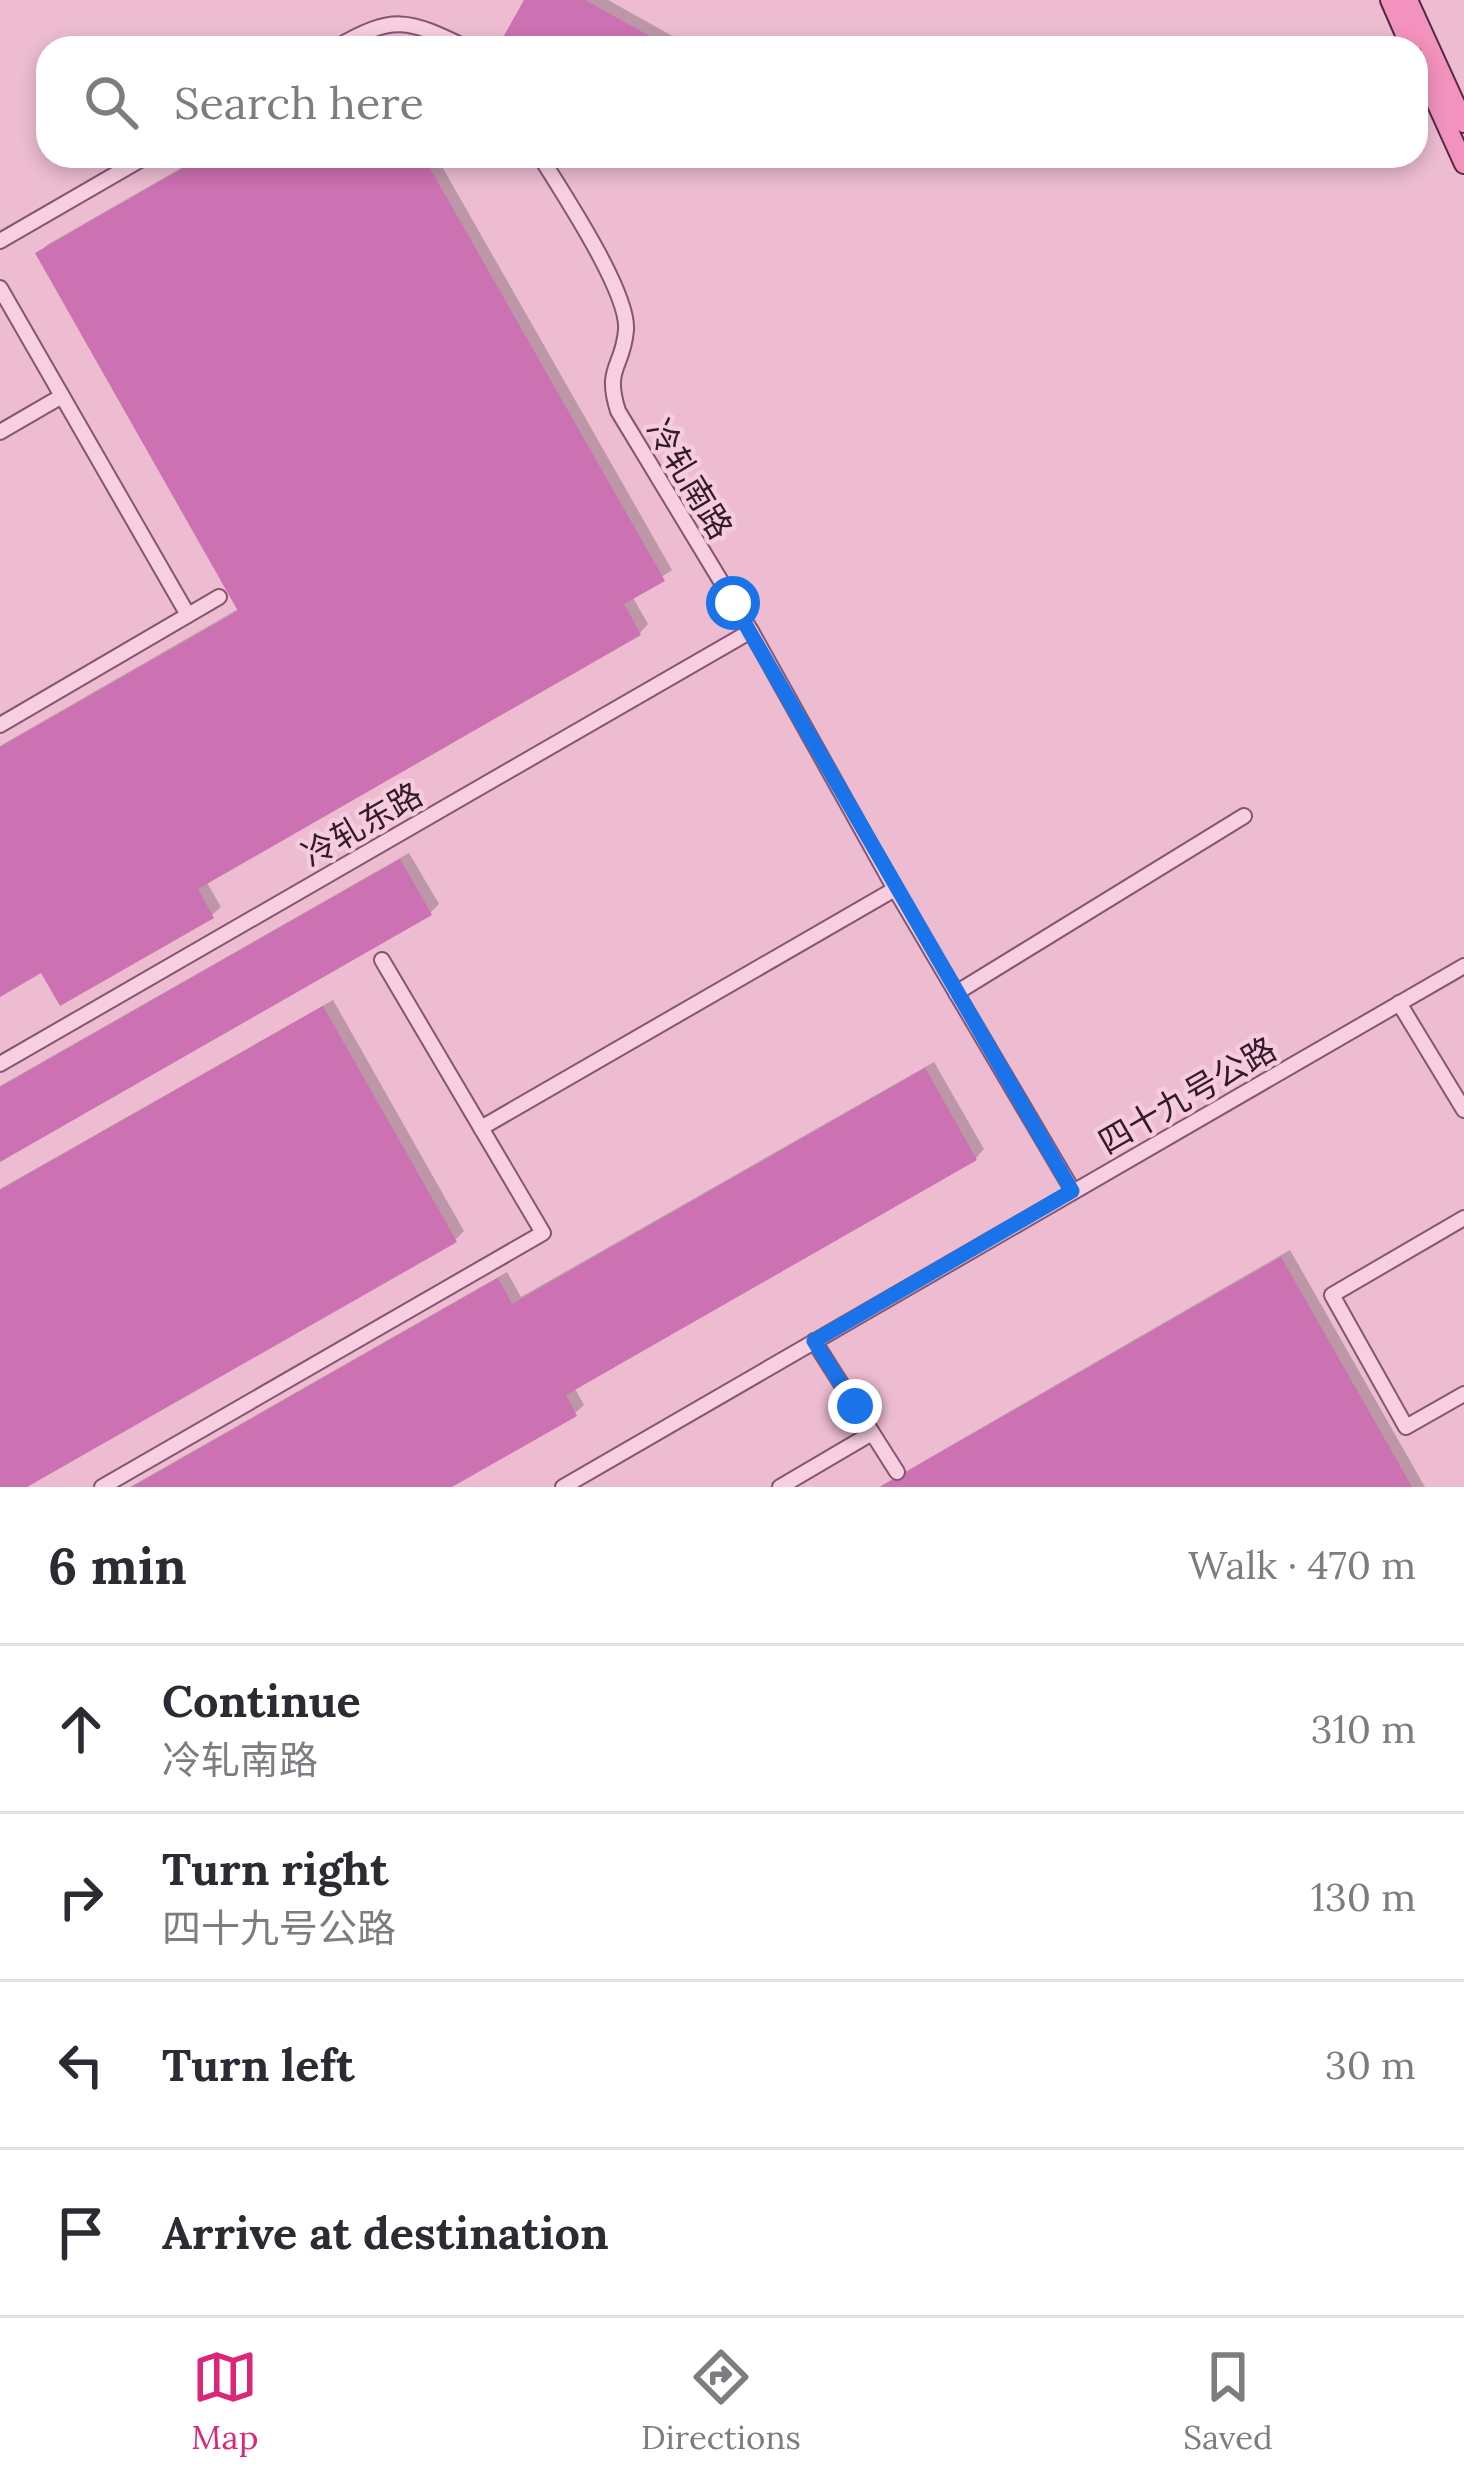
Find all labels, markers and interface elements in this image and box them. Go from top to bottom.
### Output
search box [36,36,1428,168]
icon: search [78,69,144,135]
text: Search here [174,74,424,131]
street label: 冷轧南路 [638,412,742,546]
route start [706,576,760,630]
street label: 冷轧东路 [294,773,430,875]
street label: 四十九号公路 [1091,1027,1283,1163]
route end [828,1379,882,1433]
text: 6 min [48,1533,187,1598]
text: Walk · 470 m [1188,1540,1416,1590]
text: Continue [162,1672,361,1729]
icon: ahead [48,1696,114,1762]
text: 310 m [1311,1704,1416,1754]
text: 冷轧南路 [162,1735,318,1785]
text: Turn right [162,1840,389,1897]
icon: right [48,1864,114,1930]
text: 130 m [1311,1872,1416,1922]
text: 四十九号公路 [162,1903,396,1953]
icon: left [48,2032,114,2098]
text: Turn left [162,2036,355,2093]
text: 30 m [1325,2040,1416,2090]
icon: arrive [48,2200,114,2266]
text: Arrive at destination [162,2204,609,2261]
tab: Map [191,2344,258,2458]
tab: Directions [641,2344,801,2458]
tab: Saved [1183,2344,1273,2458]

